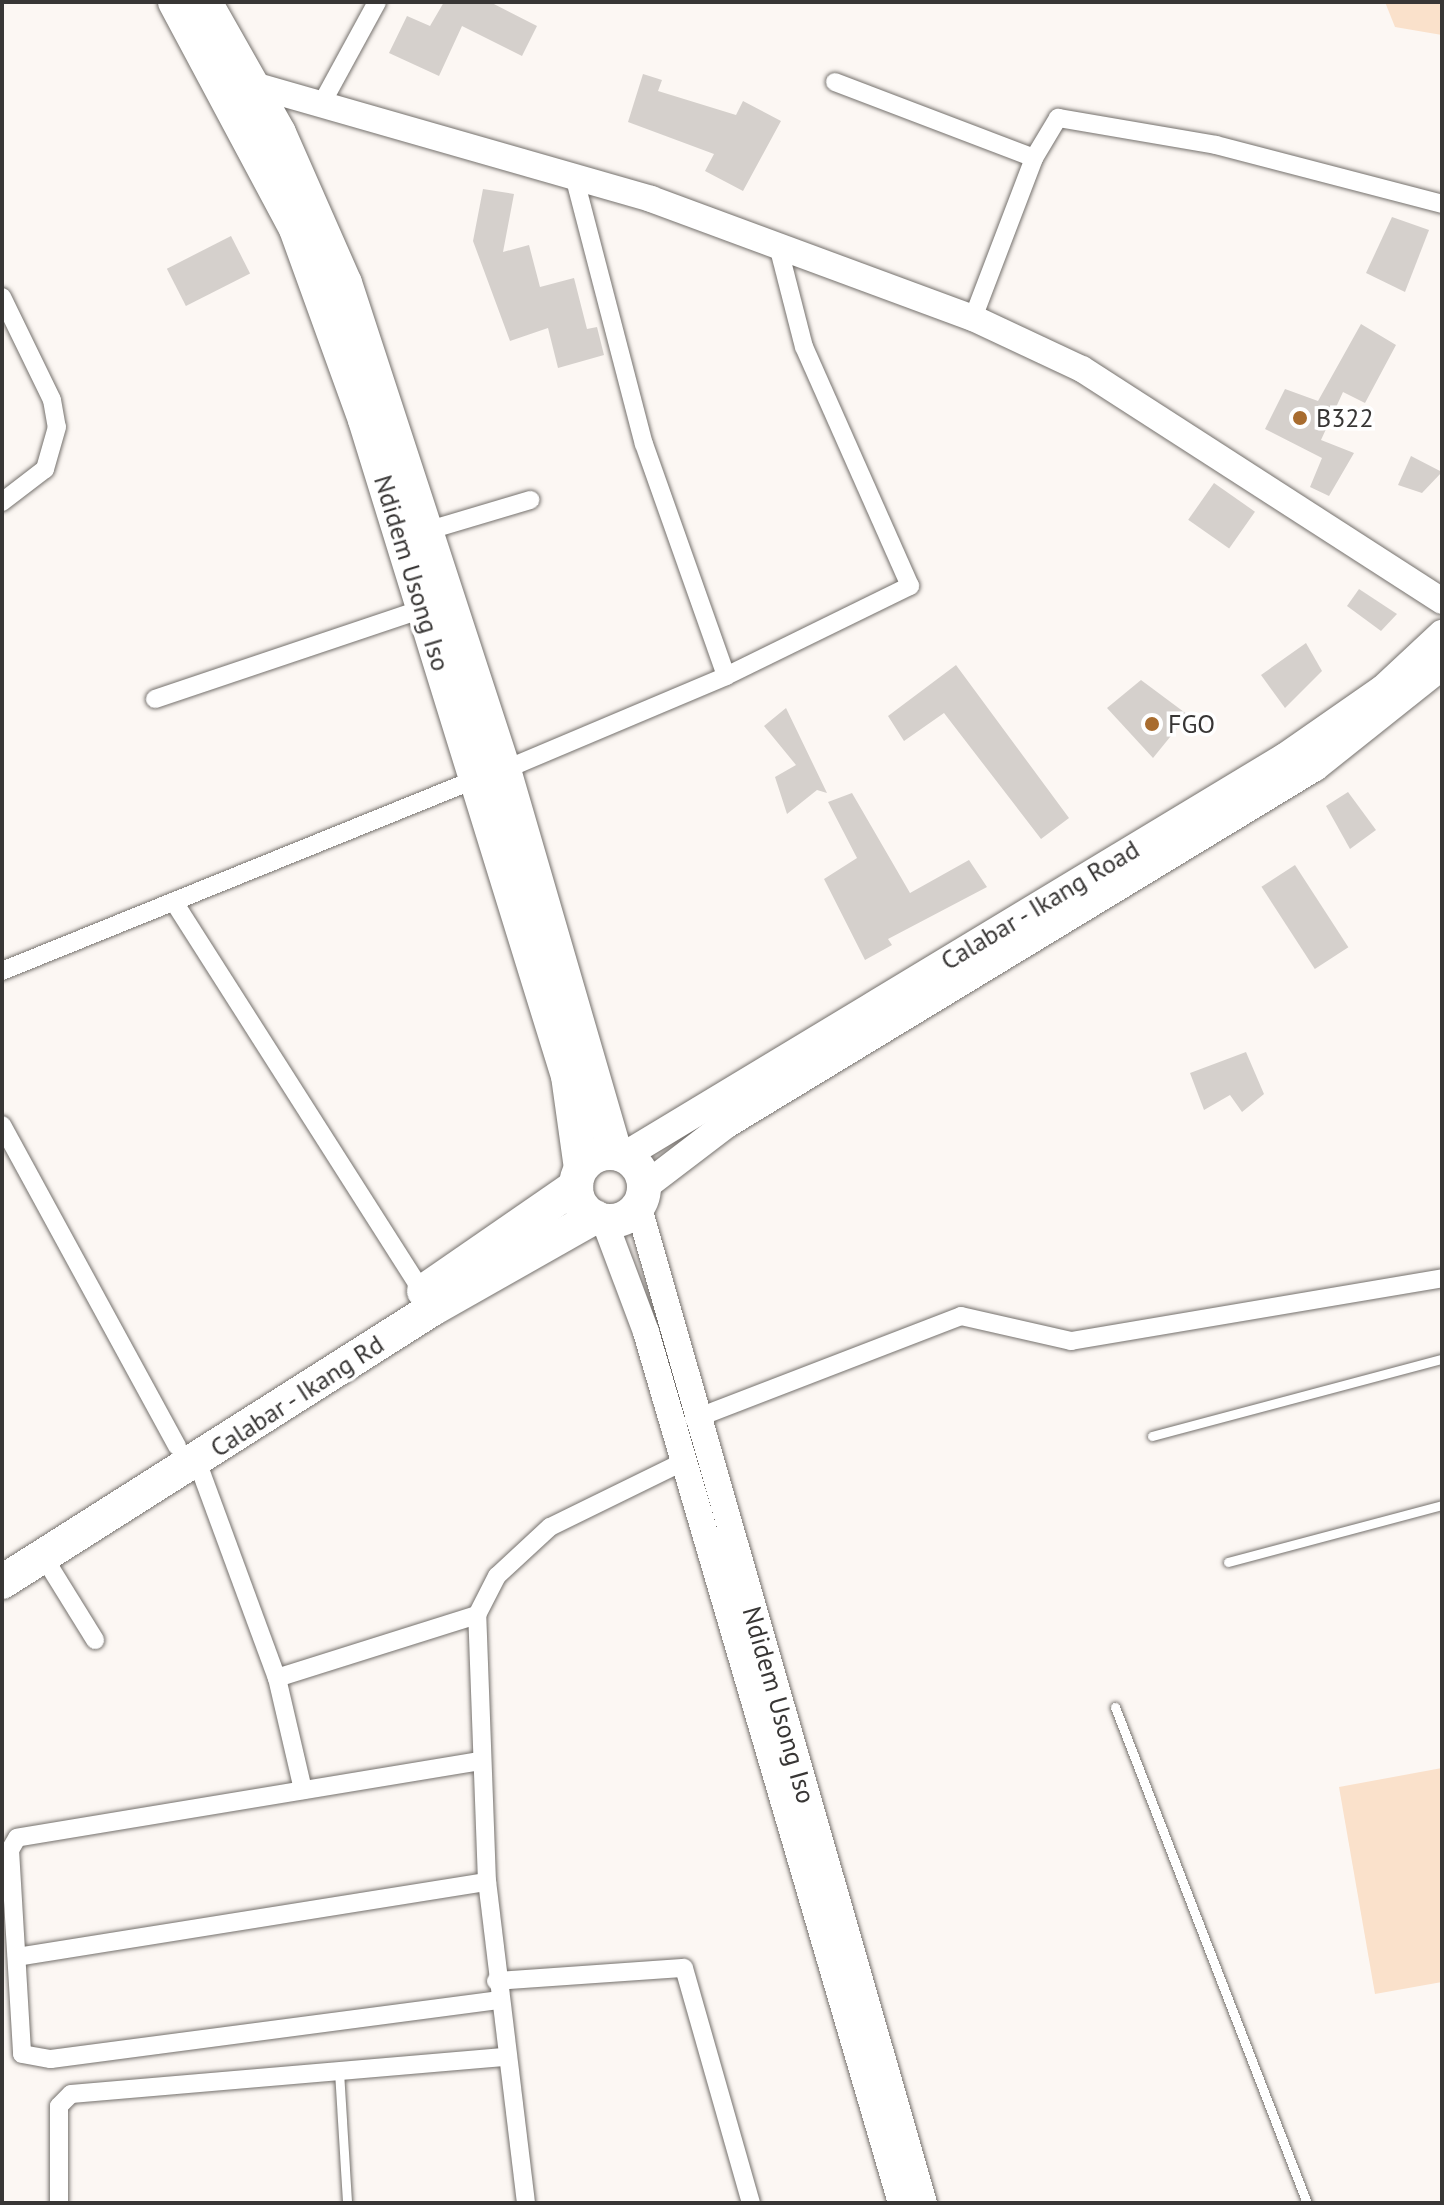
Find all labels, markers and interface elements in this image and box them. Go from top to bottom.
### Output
place label: B322 [1316,402,1374,434]
marker: B322 [1291,409,1309,427]
street label: Ndidem Usong Iso [367,471,457,675]
place label: FGO [1168,708,1215,740]
marker: FGO [1143,715,1161,733]
street label: Calabar - Ikang Road [933,832,1147,978]
street label: Calabar - Ikang Rd [203,1327,391,1465]
street label: Ndidem Usong Iso [736,1603,822,1807]

